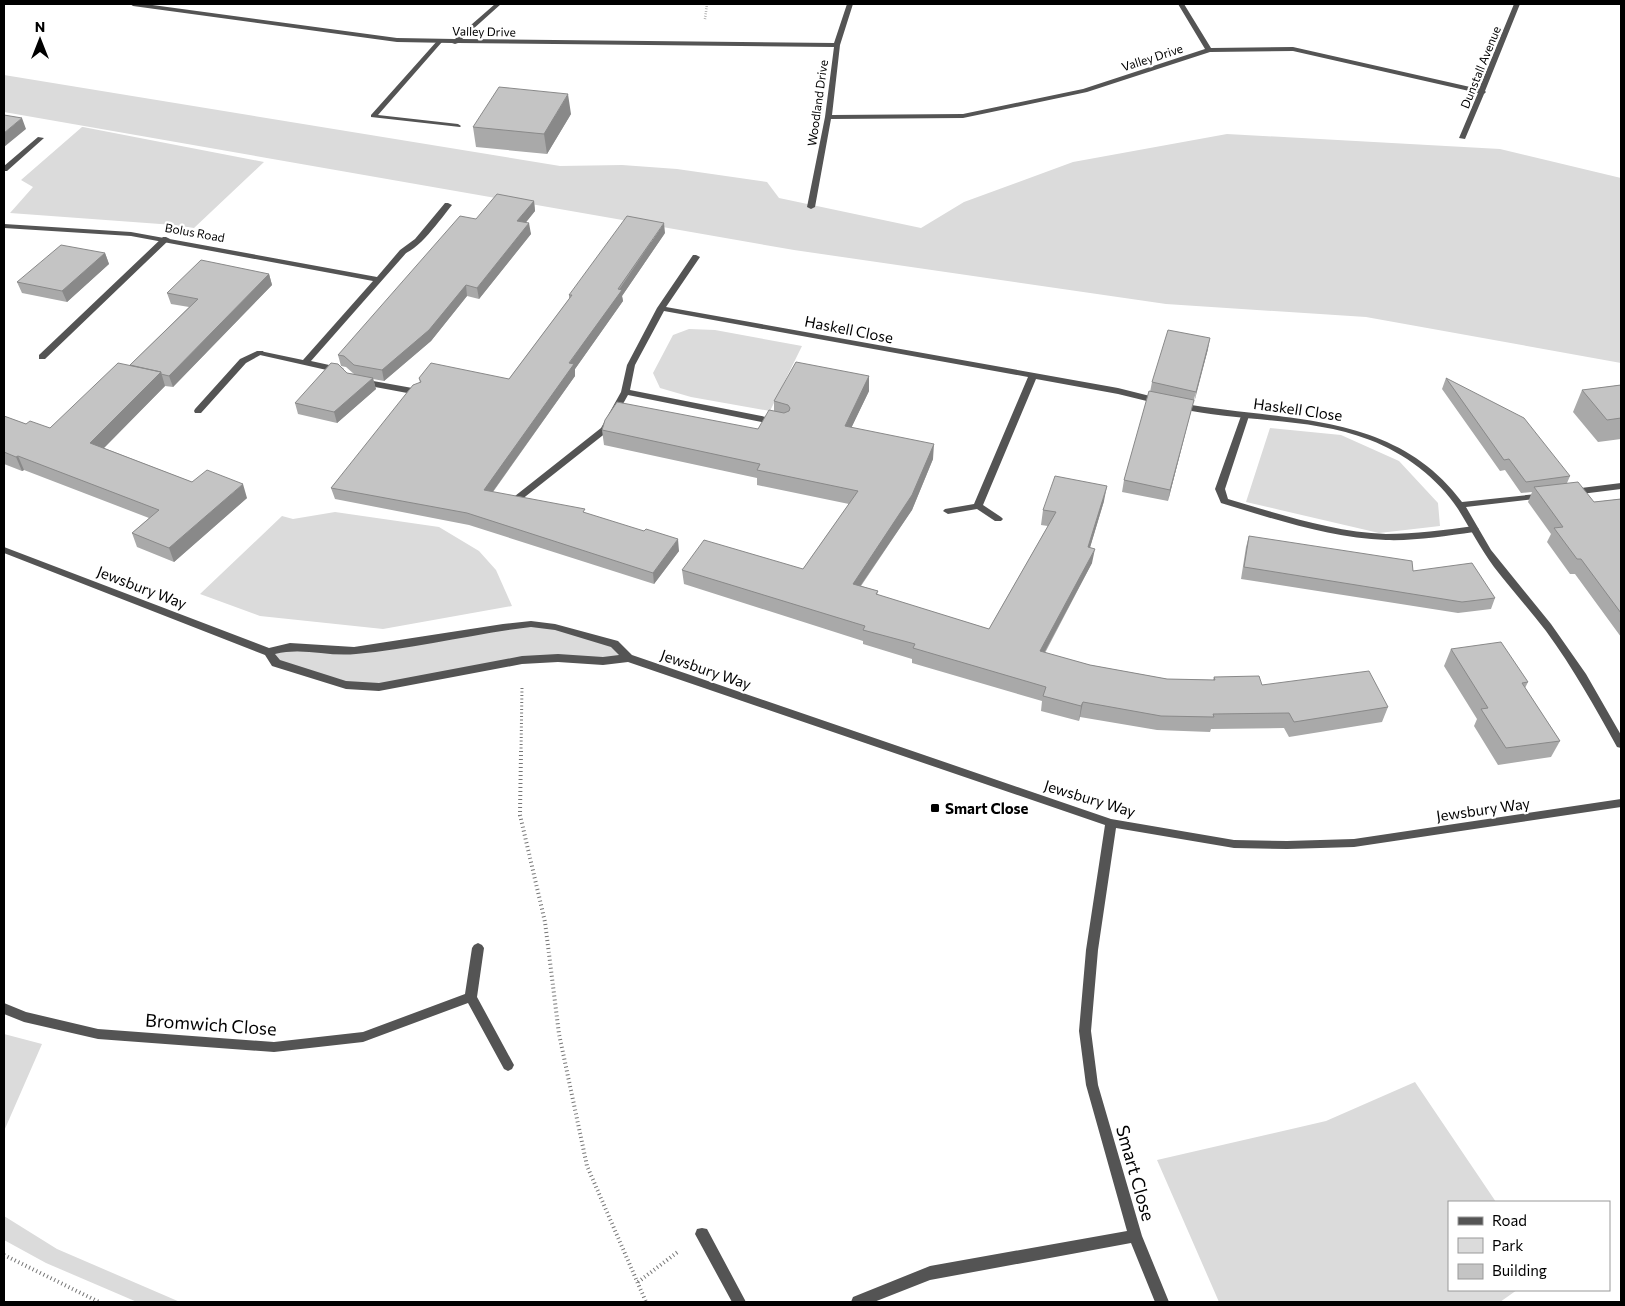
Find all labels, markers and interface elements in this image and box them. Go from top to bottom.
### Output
north arrow [15,15,65,65]
text: N [35,18,45,35]
street label: Valley Drive [452,23,516,39]
street label: Dunstall Avenue [1457,24,1503,110]
street label: Valley Drive [1120,41,1184,73]
street label: Woodland Drive [804,59,830,147]
street label: Bolus Road [164,220,226,244]
street label: Haskell Close [803,312,895,346]
street label: Haskell Close [1252,394,1344,424]
street label: Jewsbury Way [95,562,190,612]
street label: Jewsbury Way [658,645,754,693]
street label: Jewsbury Way [1042,776,1138,821]
street label: Jewsbury Way [1435,793,1531,825]
place label: Smart Close [945,799,1029,817]
marker: Smart Close [929,802,941,814]
street label: Bromwich Close [145,1008,277,1040]
street label: Smart Close [1112,1122,1160,1224]
legend [1448,1201,1610,1291]
text: Road [1492,1211,1527,1229]
text: Park [1492,1236,1523,1254]
text: Building [1492,1261,1547,1279]

